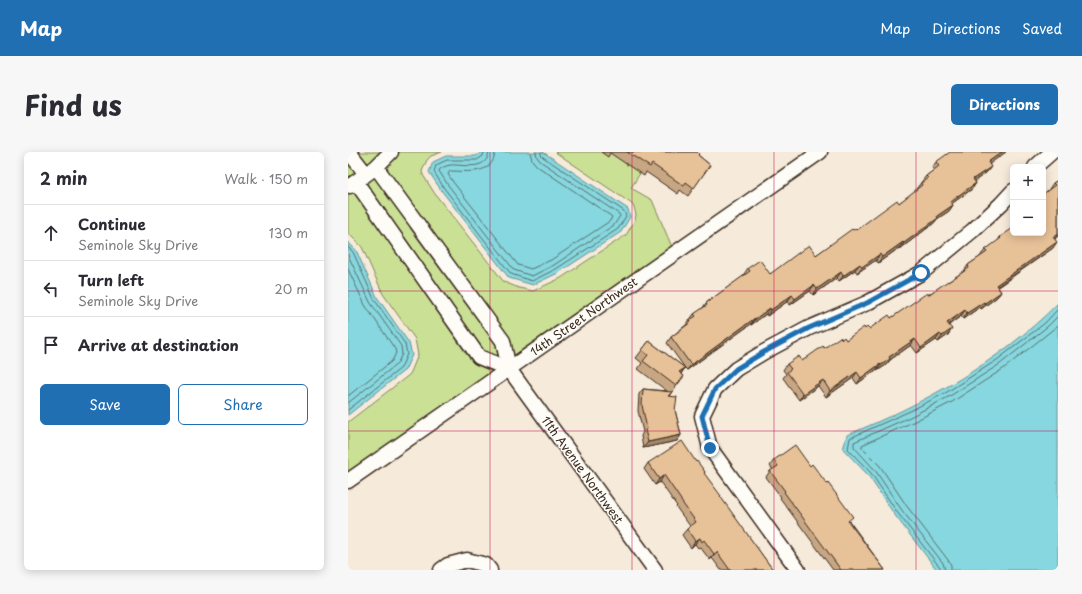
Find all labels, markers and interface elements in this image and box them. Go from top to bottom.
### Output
text: Map [20,14,62,42]
text: Map [880,18,910,39]
text: Directions [932,18,1000,39]
text: Saved [1022,18,1062,39]
text: Find us [24,83,122,126]
button: Directions [951,84,1058,125]
map controls [1010,164,1046,236]
button: + [1010,164,1046,200]
text: 2 min [40,165,87,191]
text: Walk · 150 m [224,169,308,188]
button: − [1010,200,1046,236]
text: Continue [78,212,146,235]
icon: ahead [40,222,62,244]
text: 130 m [269,223,308,242]
text: Seminole Sky Drive [78,235,198,254]
route start [912,264,930,282]
text: Turn left [78,268,144,291]
street label: 14th Street Northwest [526,272,641,360]
icon: left [40,278,62,300]
text: 20 m [274,279,308,298]
text: Seminole Sky Drive [78,291,198,310]
text: Arrive at destination [78,333,239,356]
icon: arrive [40,334,62,356]
button: Save [40,384,170,425]
button: Share [178,384,308,425]
street label: 11th Avenue Northwest [537,412,628,527]
route end [701,439,719,457]

